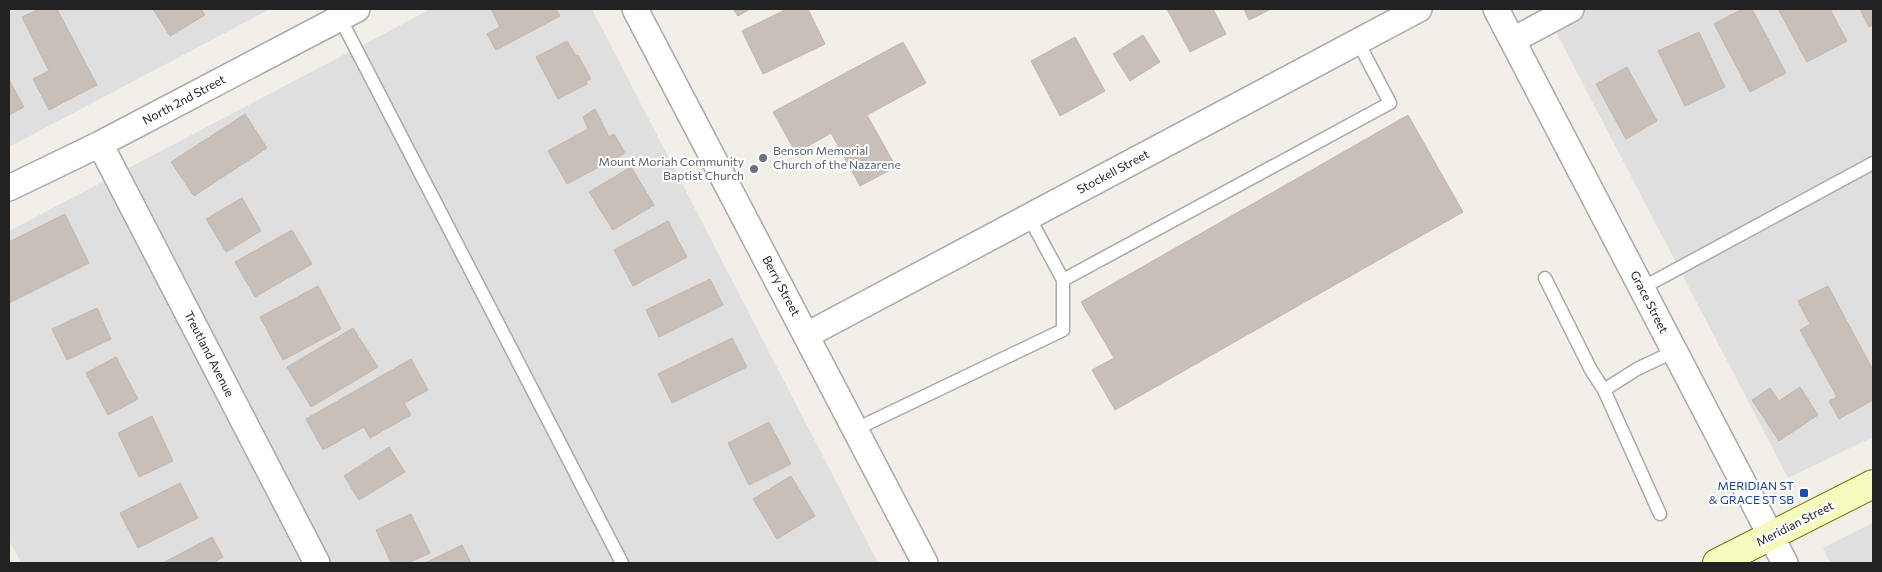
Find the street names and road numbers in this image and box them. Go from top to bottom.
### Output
street label: North 2nd Street [140,71,227,127]
street label: Stockell Street [1074,146,1151,196]
street label: Berry Street [760,253,804,318]
street label: Grace Street [1628,268,1672,335]
street label: Treutland Avenue [182,308,238,399]
street label: Meridian Street [1753,498,1836,549]

